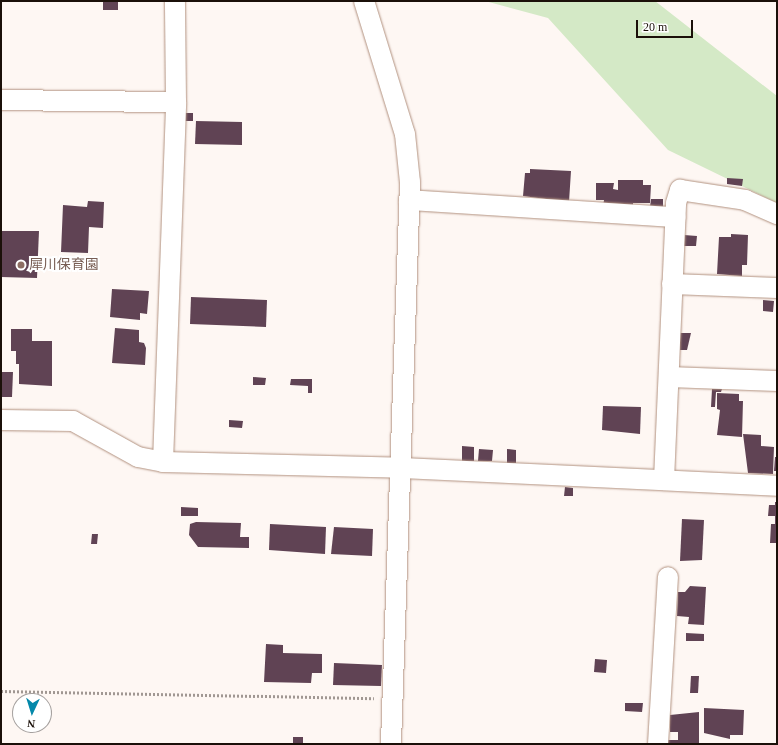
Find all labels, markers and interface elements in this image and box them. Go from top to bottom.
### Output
scale bar [638,12,695,38]
text: 20 m [643,20,667,34]
place label: 犀川保育園 [29,257,99,273]
marker: 犀川保育園 [16,260,26,270]
north arrow [12,693,52,733]
text: N [27,718,36,730]

